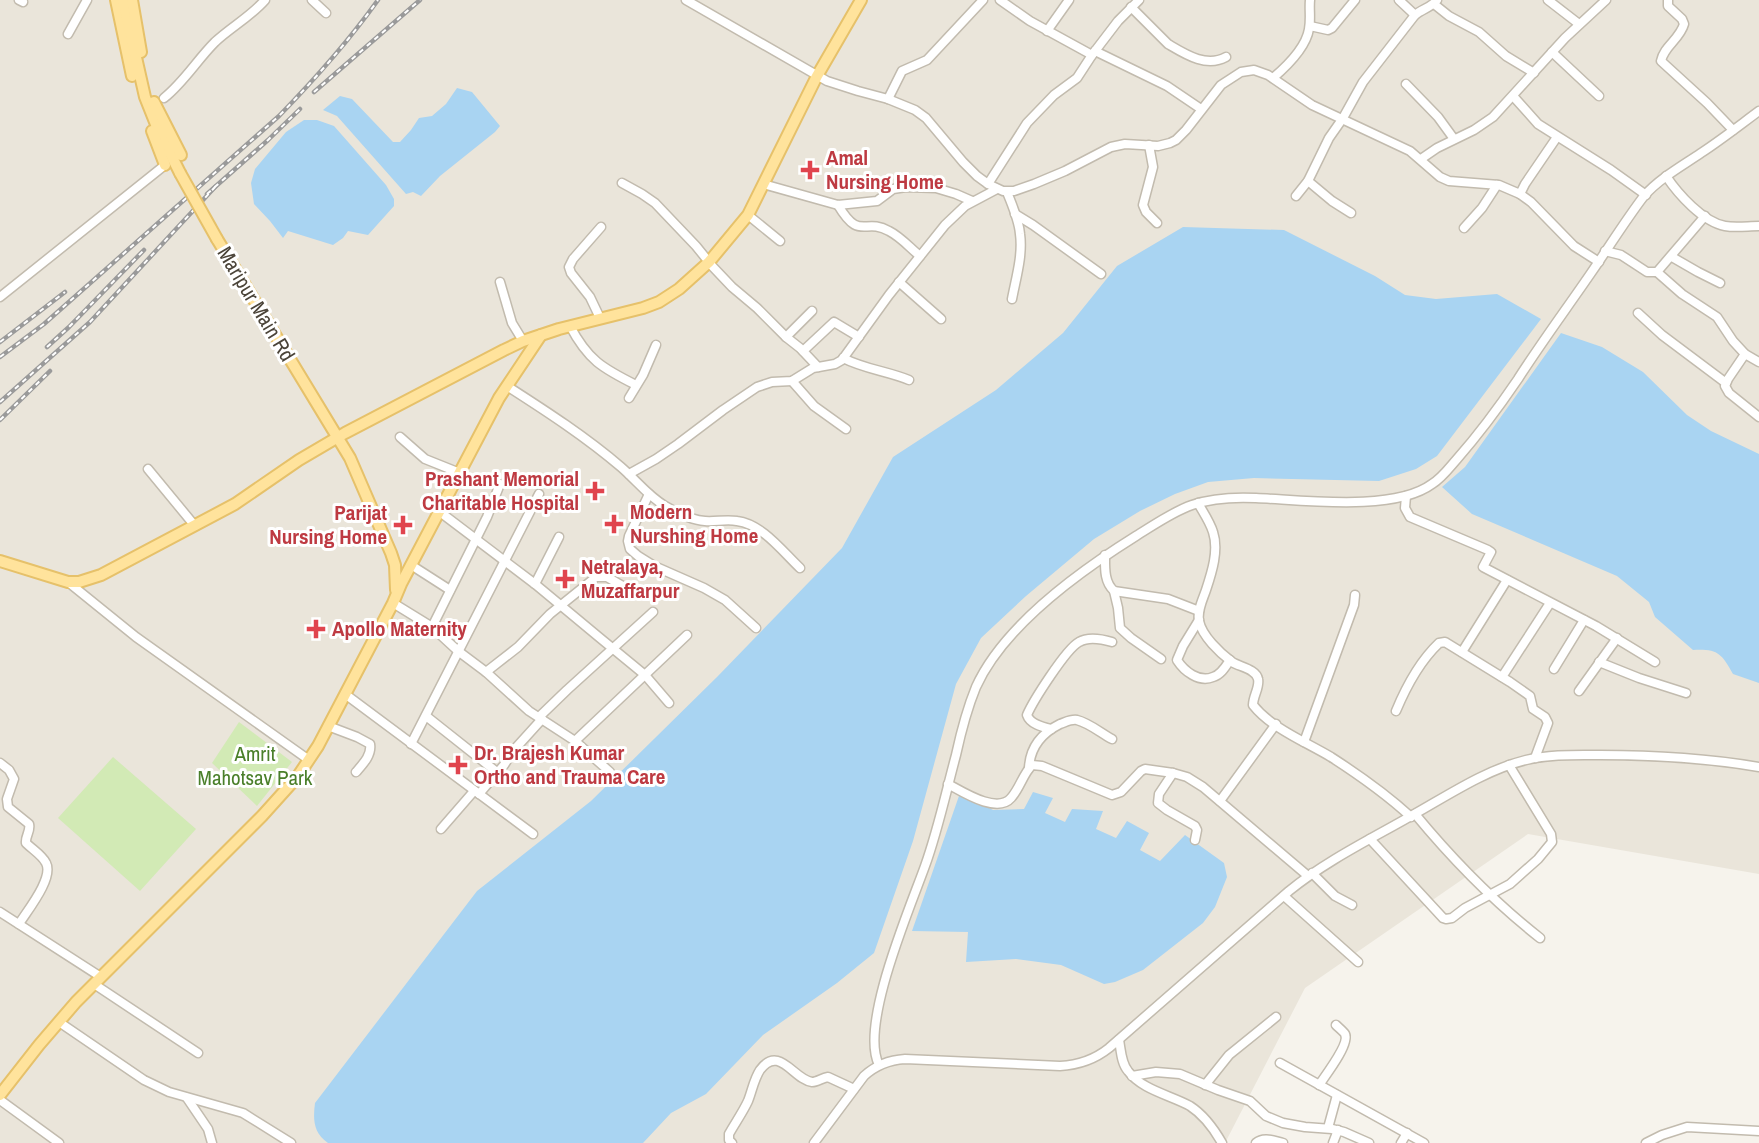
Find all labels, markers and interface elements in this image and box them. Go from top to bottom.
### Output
place label: Amal Nursing Home [826,143,944,196]
marker: Amal Nursing Home [800,160,820,180]
street label: Maripur Main Rd [211,241,302,367]
place label: Prashant Memorial Charitable Hospital [422,464,579,517]
marker: Prashant Memorial Charitable Hospital [585,481,605,501]
place label: Modern Nurshing Home [630,497,758,550]
place label: Parijat Nursing Home [269,498,387,551]
marker: Modern Nurshing Home [604,514,624,534]
marker: Parijat Nursing Home [393,515,413,535]
place label: Netralaya, Muzaffarpur [581,552,680,605]
marker: Netralaya, Muzaffarpur [555,569,575,589]
place label: Apollo Maternity [332,614,467,643]
marker: Apollo Maternity [306,619,326,639]
place label: Dr. Brajesh Kumar Ortho and Trauma Care [474,738,665,791]
park label: Amrit Mahotsav Park [198,739,313,792]
marker: Dr. Brajesh Kumar Ortho and Trauma Care [448,755,468,775]

